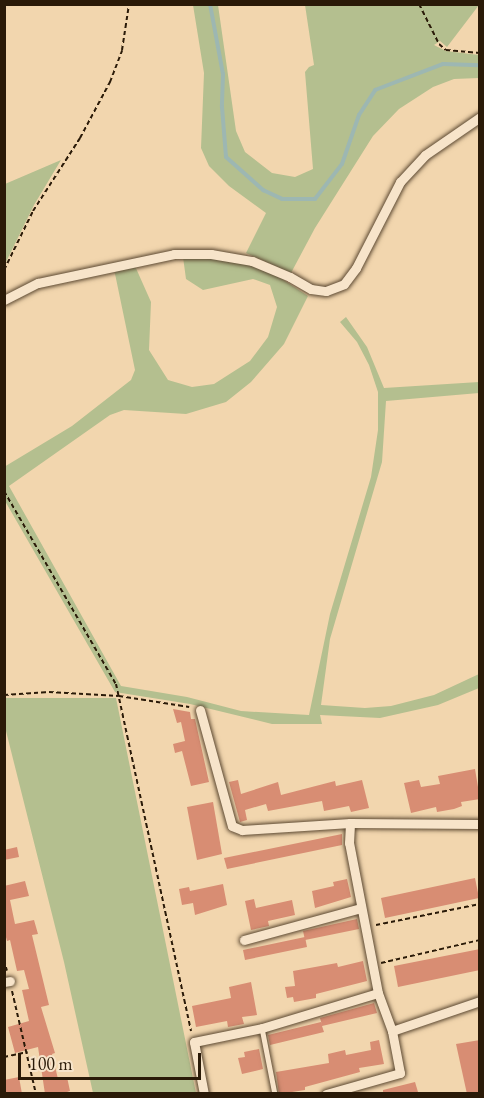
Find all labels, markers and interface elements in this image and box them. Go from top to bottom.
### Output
scale bar [21,1041,204,1079]
text: 100 m [29,1052,73,1075]

